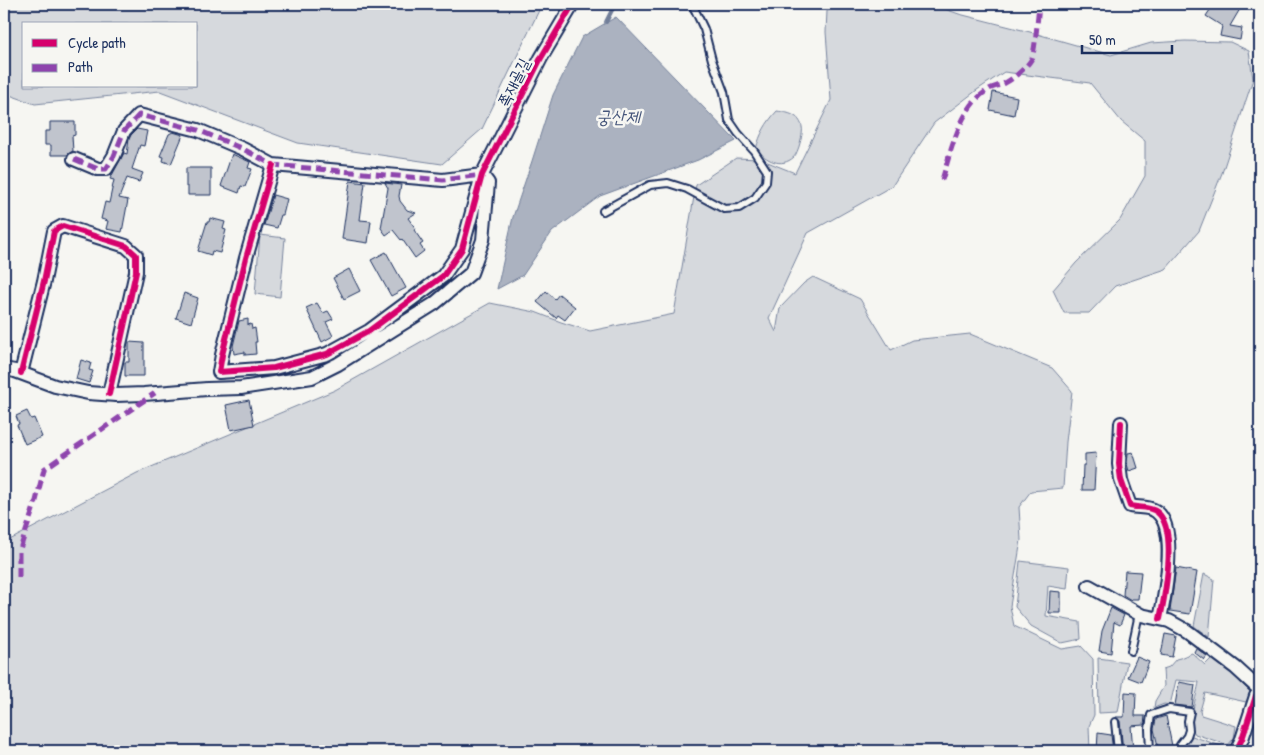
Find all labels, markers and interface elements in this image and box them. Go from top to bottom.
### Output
legend [22,22,198,88]
scale bar [1082,22,1172,54]
text: 50 m [1089,29,1116,50]
text: Cycle path [68,32,126,53]
street label: 쪽재골길 [492,54,535,110]
text: Path [68,56,93,77]
water label: 궁산제 [596,104,642,129]

